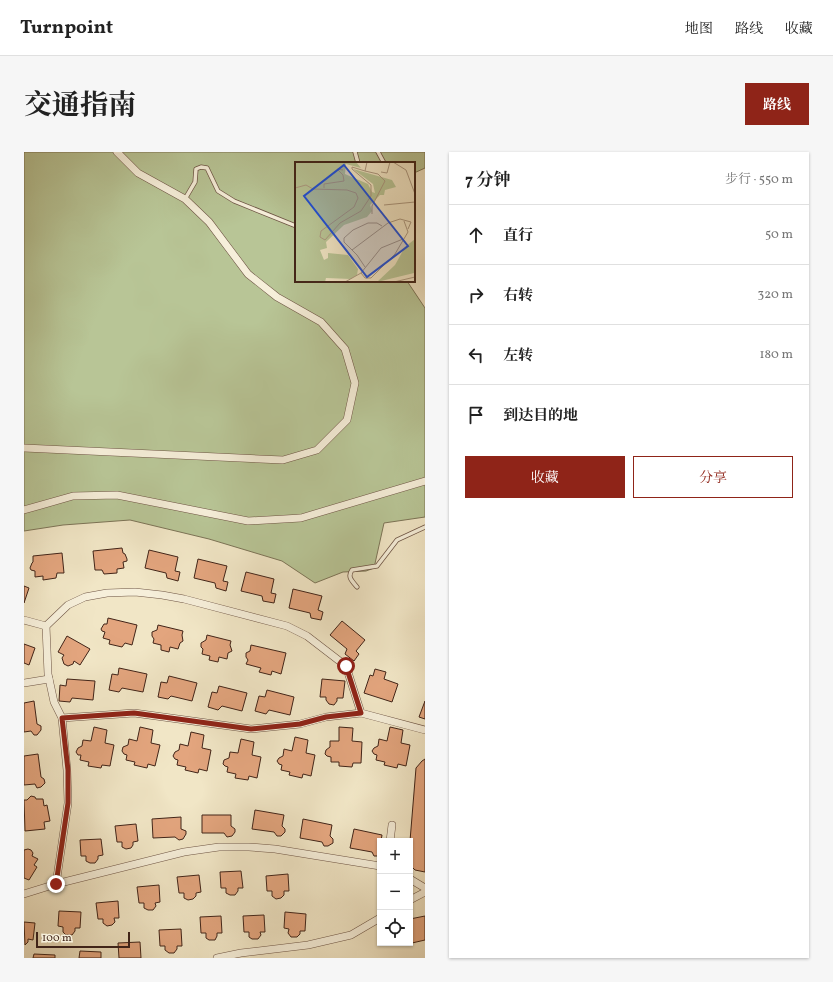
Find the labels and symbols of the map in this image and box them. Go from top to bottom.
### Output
inset map [295,162,415,282]
route start [337,657,355,675]
route end [47,875,65,893]
scale bar [36,930,130,949]

